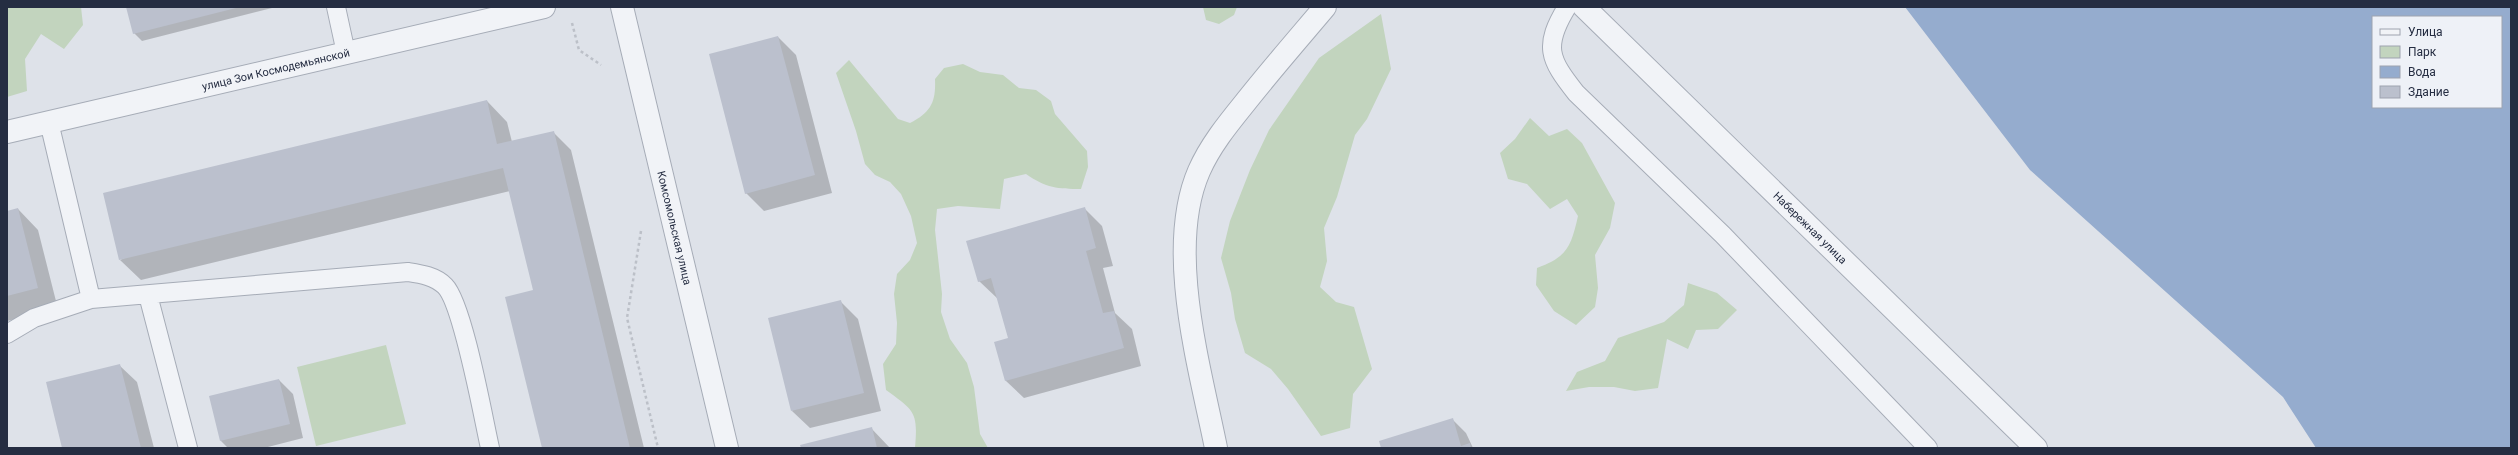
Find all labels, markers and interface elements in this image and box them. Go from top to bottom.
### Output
legend [2372,16,2502,108]
text: Улица [2408,25,2443,39]
text: Парк [2408,45,2437,59]
street label: улица Зои Космодемьянской [201,46,351,93]
text: Вода [2408,65,2436,79]
text: Здание [2408,85,2449,99]
street label: Комсомольская улица [655,169,694,286]
street label: Набережная улица [1771,189,1850,266]

